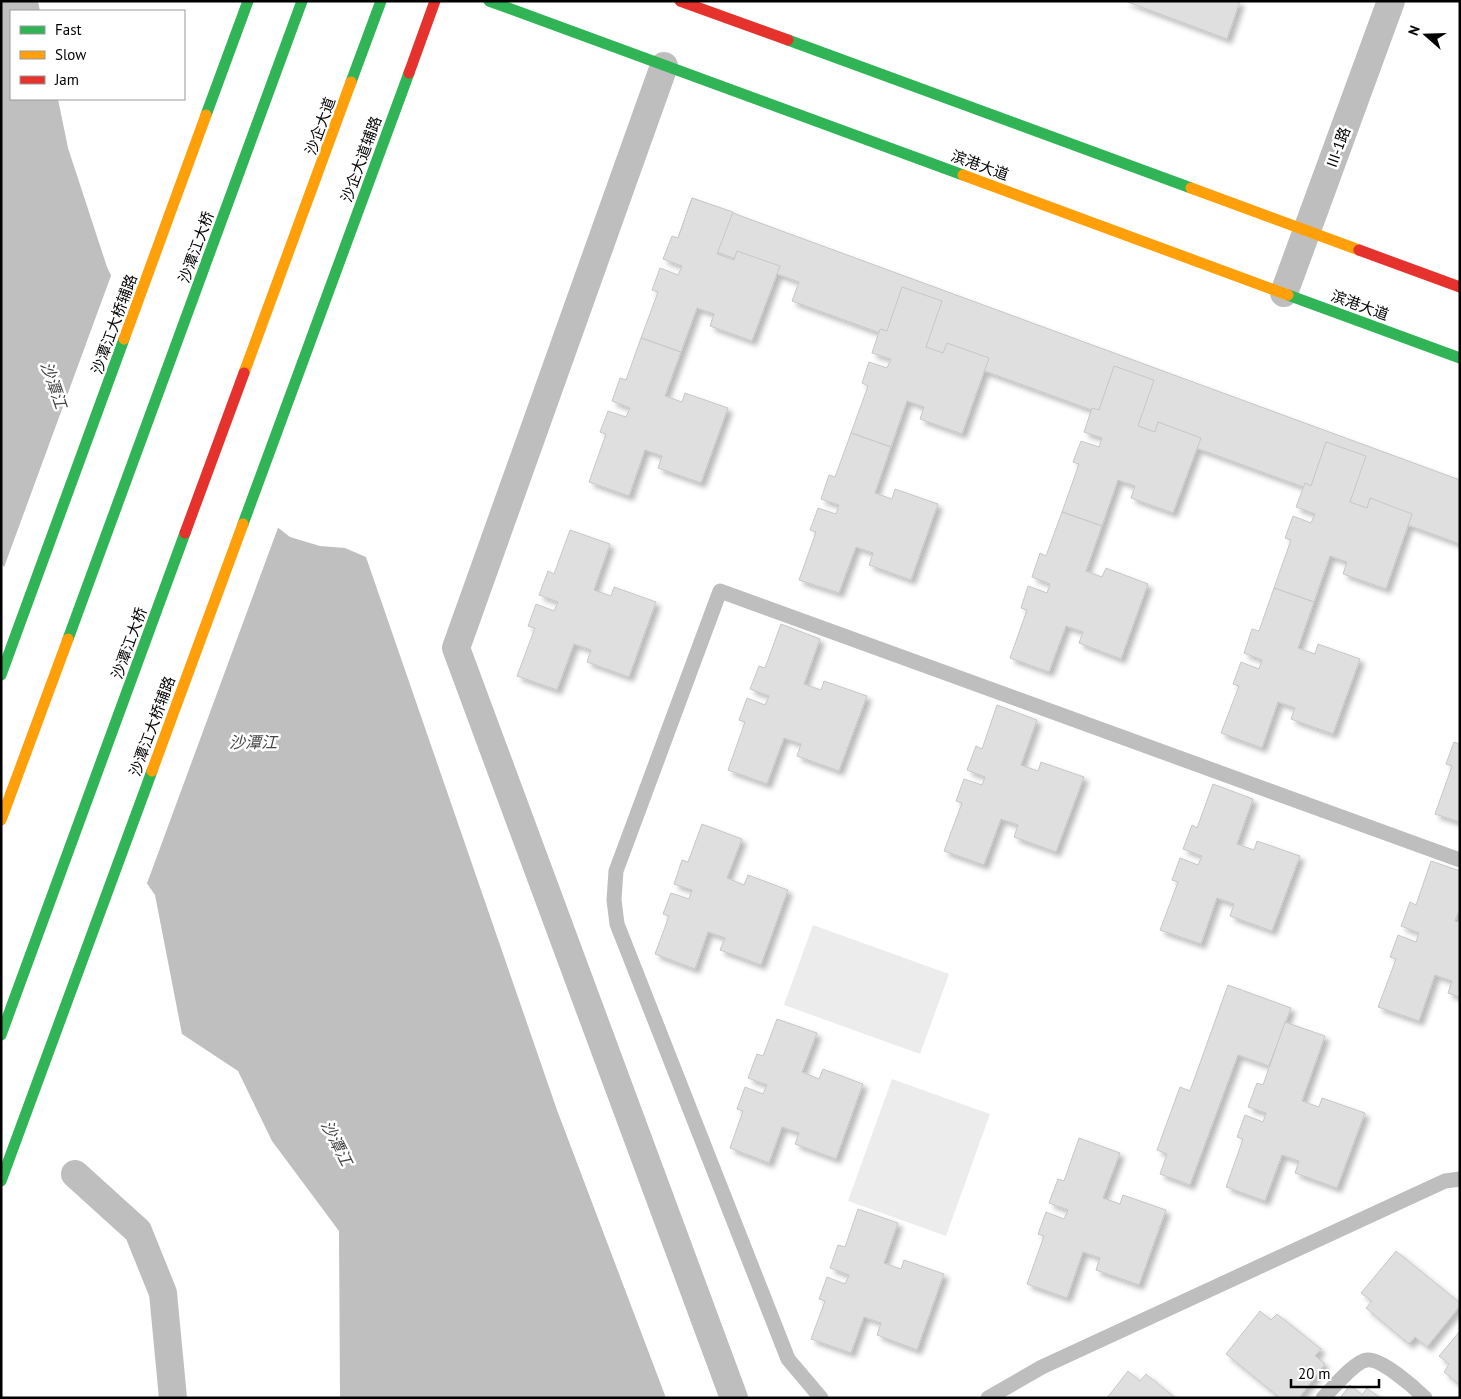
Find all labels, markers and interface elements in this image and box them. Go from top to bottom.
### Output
legend [10,10,185,100]
north arrow [1401,10,1451,60]
text: Fast [55,20,82,39]
text: N [1404,23,1424,38]
text: Slow [55,45,86,64]
text: Jam [54,70,79,89]
street label: 沙企大道 [301,95,339,157]
street label: 沙企大道辅路 [337,113,385,205]
street label: III-1路 [1322,124,1354,170]
street label: 滨港大道 [949,146,1011,184]
street label: 沙潭江大桥 [174,209,218,285]
street label: 沙潭江大桥辅路 [87,271,141,377]
street label: 滨港大道 [1329,286,1391,324]
water label: 沙潭江 [37,359,72,413]
street label: 沙潭江大桥 [107,605,151,681]
street label: 沙潭江大桥辅路 [125,673,179,779]
water label: 沙潭江 [229,732,279,752]
water label: 沙潭江 [317,1117,358,1171]
scale bar [1291,1356,1378,1388]
text: 20 m [1298,1364,1331,1383]

